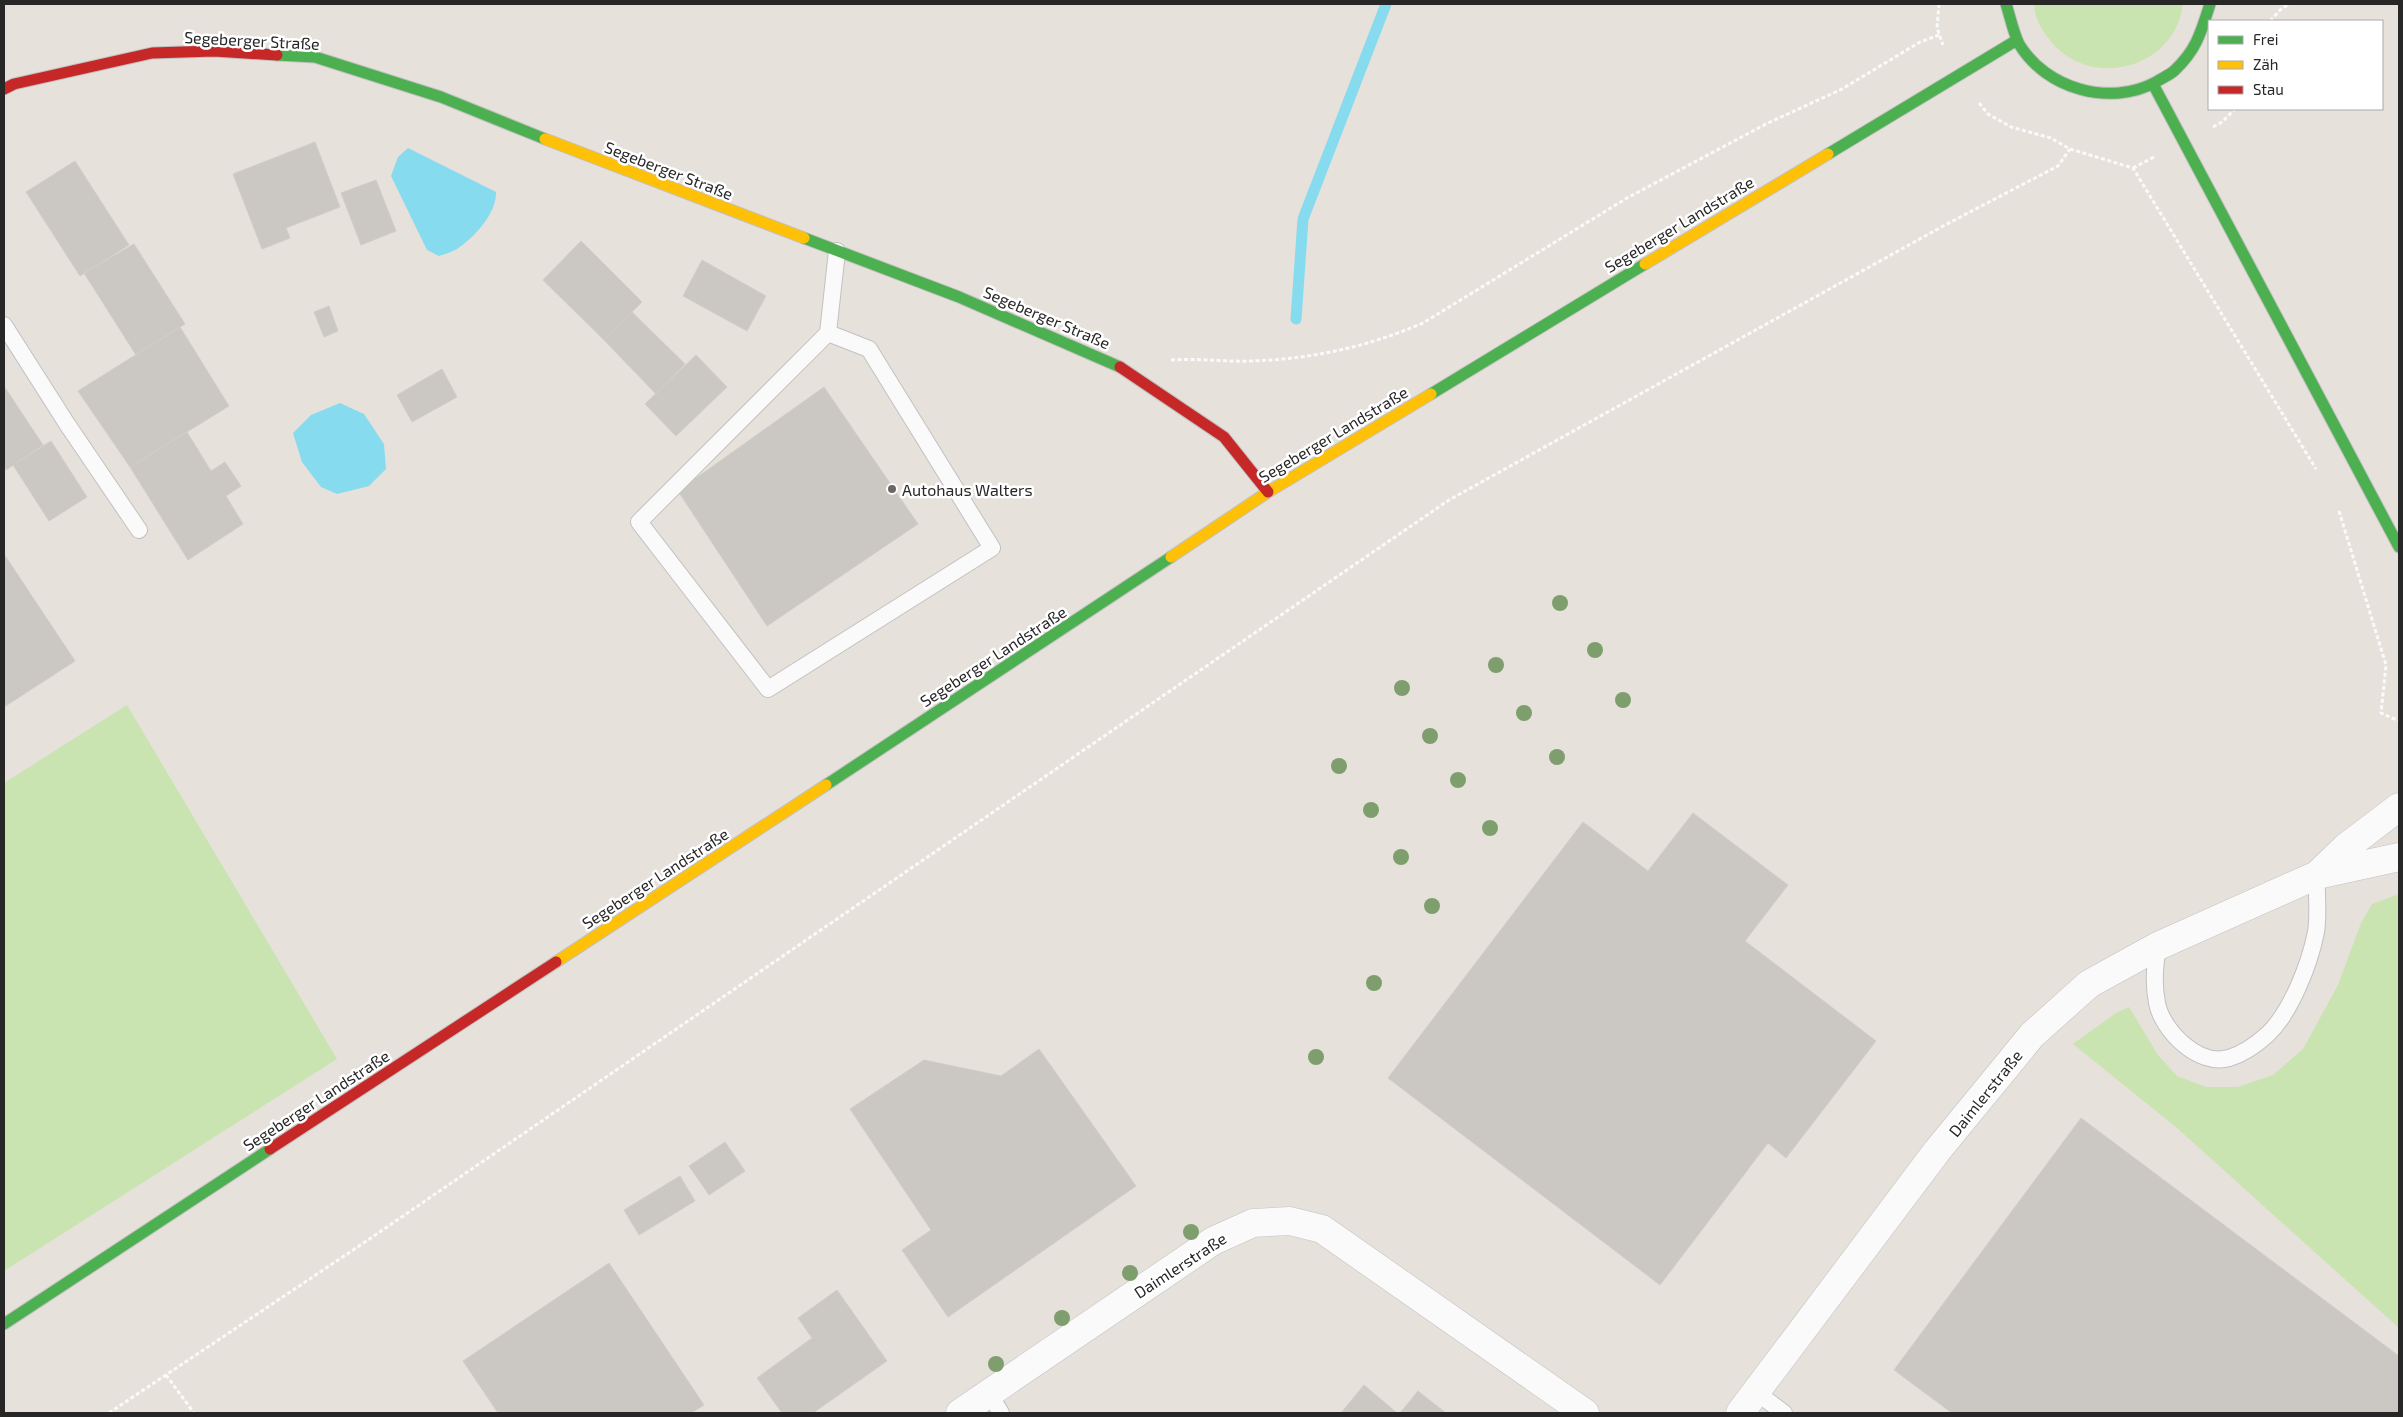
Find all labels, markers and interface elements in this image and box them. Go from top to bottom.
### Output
legend [2208,20,2383,110]
street label: Segeberger Straße [184,27,320,53]
text: Frei [2253,30,2278,48]
text: Zäh [2253,55,2278,73]
text: Stau [2253,80,2284,98]
street label: Segeberger Straße [602,137,736,203]
street label: Segeberger Landstraße [1601,172,1757,276]
street label: Segeberger Straße [981,282,1113,352]
street label: Segeberger Landstraße [1255,382,1411,486]
place label: Autohaus Walters [902,480,1033,499]
marker: Autohaus Walters [886,483,898,495]
street label: Segeberger Landstraße [916,602,1070,710]
street label: Segeberger Landstraße [578,824,732,932]
street label: Segeberger Landstraße [239,1046,393,1154]
street label: Daimlerstraße [1944,1046,2026,1140]
street label: Daimlerstraße [1130,1228,1230,1302]

